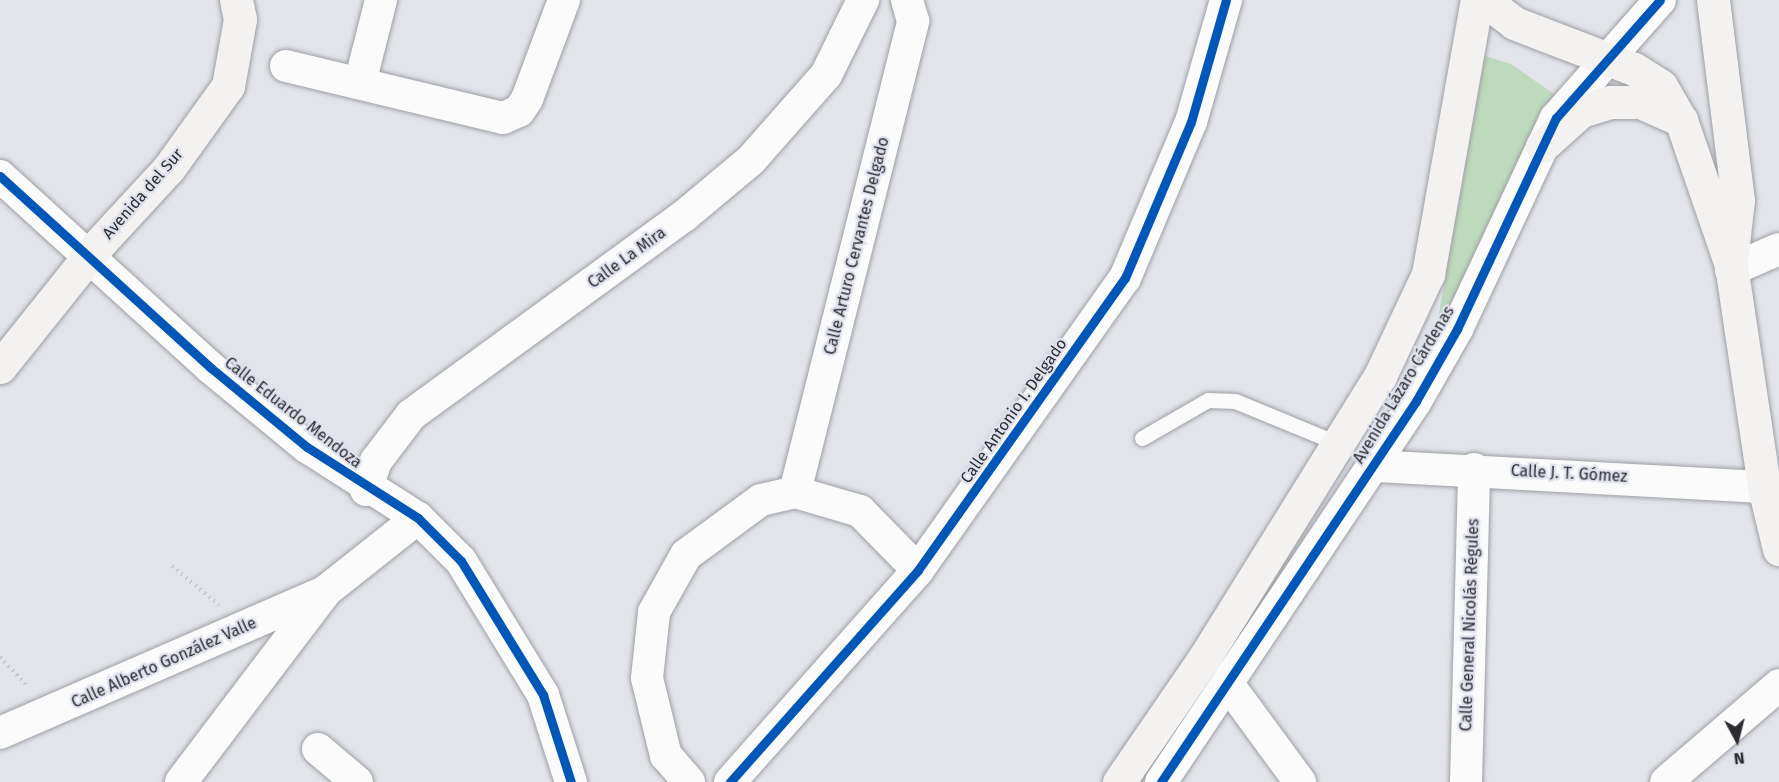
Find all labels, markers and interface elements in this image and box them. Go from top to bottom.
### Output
street label: Calle Arturo Cervantes Delgado [821,135,893,357]
street label: Avenida del Sur [99,145,187,243]
street label: Calle La Mira [584,223,670,293]
street label: Avenida Lázaro Cárdenas [1349,303,1459,467]
street label: Calle Antonio I. Delgado [957,335,1071,487]
street label: Calle Eduardo Mendoza [220,353,366,473]
street label: Calle J. T. Gómez [1510,461,1628,487]
street label: Calle General Nicolás Régules [1457,518,1483,732]
street label: Calle Alberto González Valle [69,613,259,713]
north arrow [1707,710,1767,770]
text: N [1733,748,1746,768]

